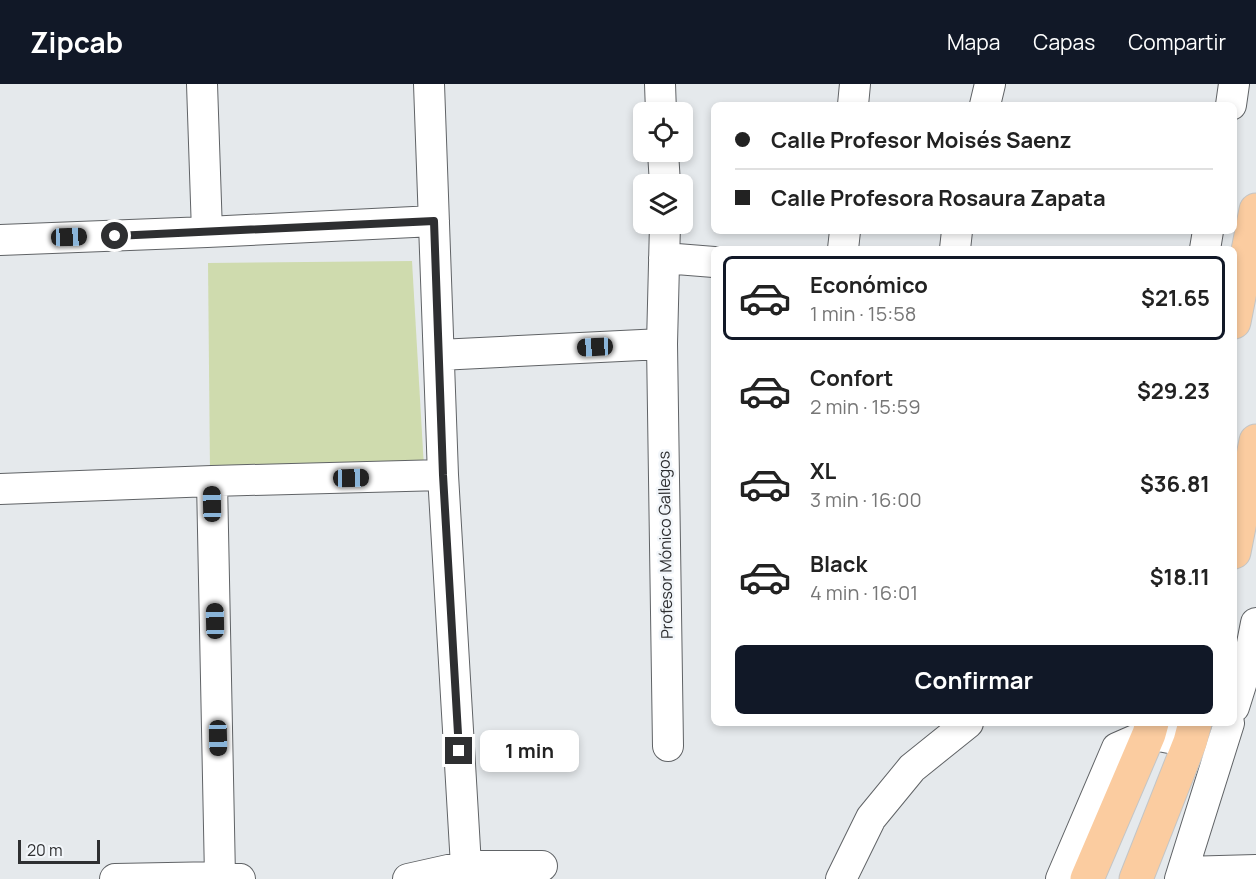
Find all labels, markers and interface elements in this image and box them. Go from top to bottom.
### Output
text: Zipcab [30,23,123,61]
text: Mapa [947,28,1000,56]
text: Capas [1033,28,1095,56]
text: Compartir [1128,28,1226,56]
map controls [633,102,693,234]
button: locate [633,102,693,162]
text: Calle Profesor Moisés Saenz [771,125,1072,155]
button: layers [633,174,693,234]
text: Calle Profesora Rosaura Zapata [771,183,1106,213]
route start [101,222,128,249]
car [51,227,87,247]
text: Económico [810,270,928,300]
icon: car [738,271,792,325]
text: $21.65 [1141,283,1210,313]
text: 1 min · 15:58 [810,300,916,327]
car [577,337,613,357]
text: Confort [810,363,893,393]
icon: car [738,364,792,418]
text: $29.23 [1137,376,1210,406]
text: 2 min · 15:59 [810,393,921,420]
street label: Profesor Mónico Gallegos [652,451,678,639]
text: XL [810,456,836,486]
icon: car [738,457,792,511]
car [333,469,369,487]
text: $36.81 [1140,469,1210,499]
car [203,486,221,522]
text: 3 min · 16:00 [810,486,922,513]
text: Black [810,549,867,579]
icon: car [738,550,792,604]
text: $18.11 [1150,562,1210,592]
text: 4 min · 16:01 [810,579,918,606]
car [206,603,224,639]
button: Confirmar [735,645,1213,714]
car [209,720,227,756]
callout: 1 min [480,730,579,772]
route end [445,737,472,764]
text: 1 min [505,737,554,764]
scale bar [18,837,100,864]
text: 20 m [27,839,63,861]

